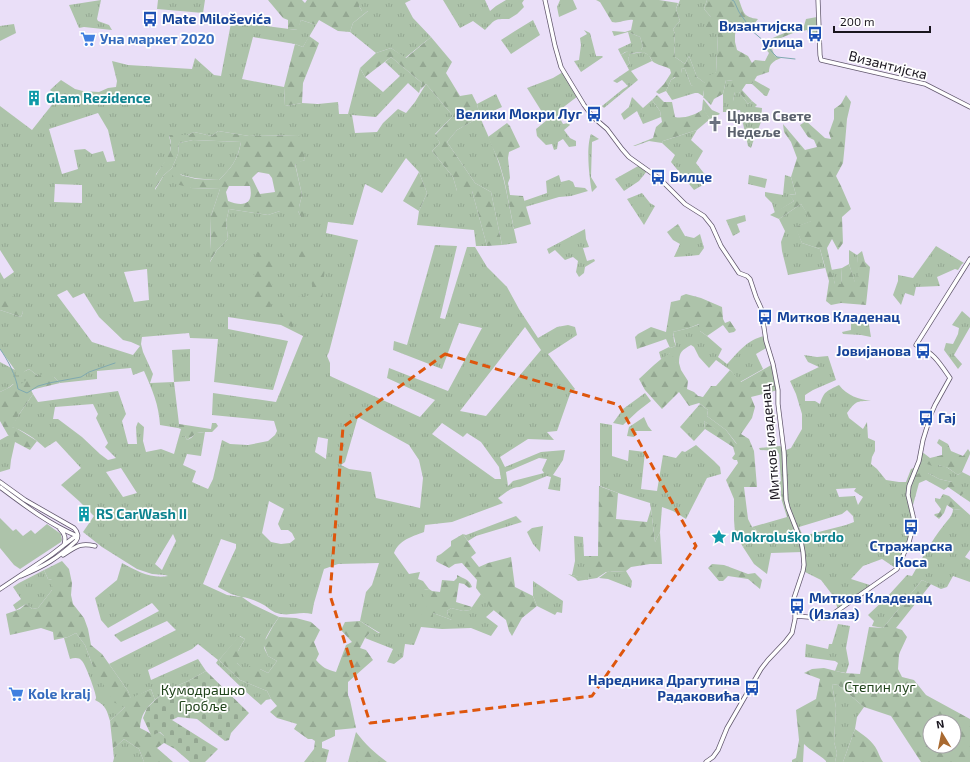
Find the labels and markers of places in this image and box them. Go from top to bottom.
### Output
bus stop icon: Mate Miloševića [141,10,159,28]
place label: Mate Miloševića [162,10,271,27]
place label: Византијска улица [719,17,803,50]
bus stop icon: Византијска улица [806,25,824,43]
supermarket icon: Уна маркет 2020 [79,30,97,48]
place label: Уна маркет 2020 [100,30,215,47]
building icon: Glam Rezidence [25,89,43,107]
place label: Glam Rezidence [46,89,151,106]
place label: Велики Мокри Луг [456,105,582,122]
bus stop icon: Велики Мокри Луг [585,105,603,123]
place label: Црква Свете Недеље [727,107,812,140]
church icon: Црква Свете Недеље [706,115,724,133]
bus stop icon: Билце [649,168,667,186]
place label: Билце [670,168,712,185]
bus stop icon: Митков Кладенац [756,308,774,326]
place label: Митков Кладенац [777,308,900,325]
place label: Јовијанова [836,342,911,359]
bus stop icon: Јовијанова [914,342,932,360]
bus stop icon: Гај [917,409,935,427]
place label: Гај [938,409,956,426]
building icon: RS CarWash II [75,505,93,523]
place label: RS CarWash II [96,505,187,522]
bus stop icon: Стражарска Коса [902,518,920,536]
place icon: Mokroluško brdo [710,528,728,546]
place label: Mokroluško brdo [731,528,844,545]
place label: Стражарска Коса [870,537,952,570]
place label: Митков Кладенац (Излаз) [809,589,932,622]
bus stop icon: Митков Кладенац (Излаз) [788,597,806,615]
place label: Наредника Драгутина Радаковића [588,671,740,704]
bus stop icon: Наредника Драгутина Радаковића [743,679,761,697]
supermarket icon: Kole kralj [7,685,25,703]
place label: Kole kralj [28,685,91,702]

